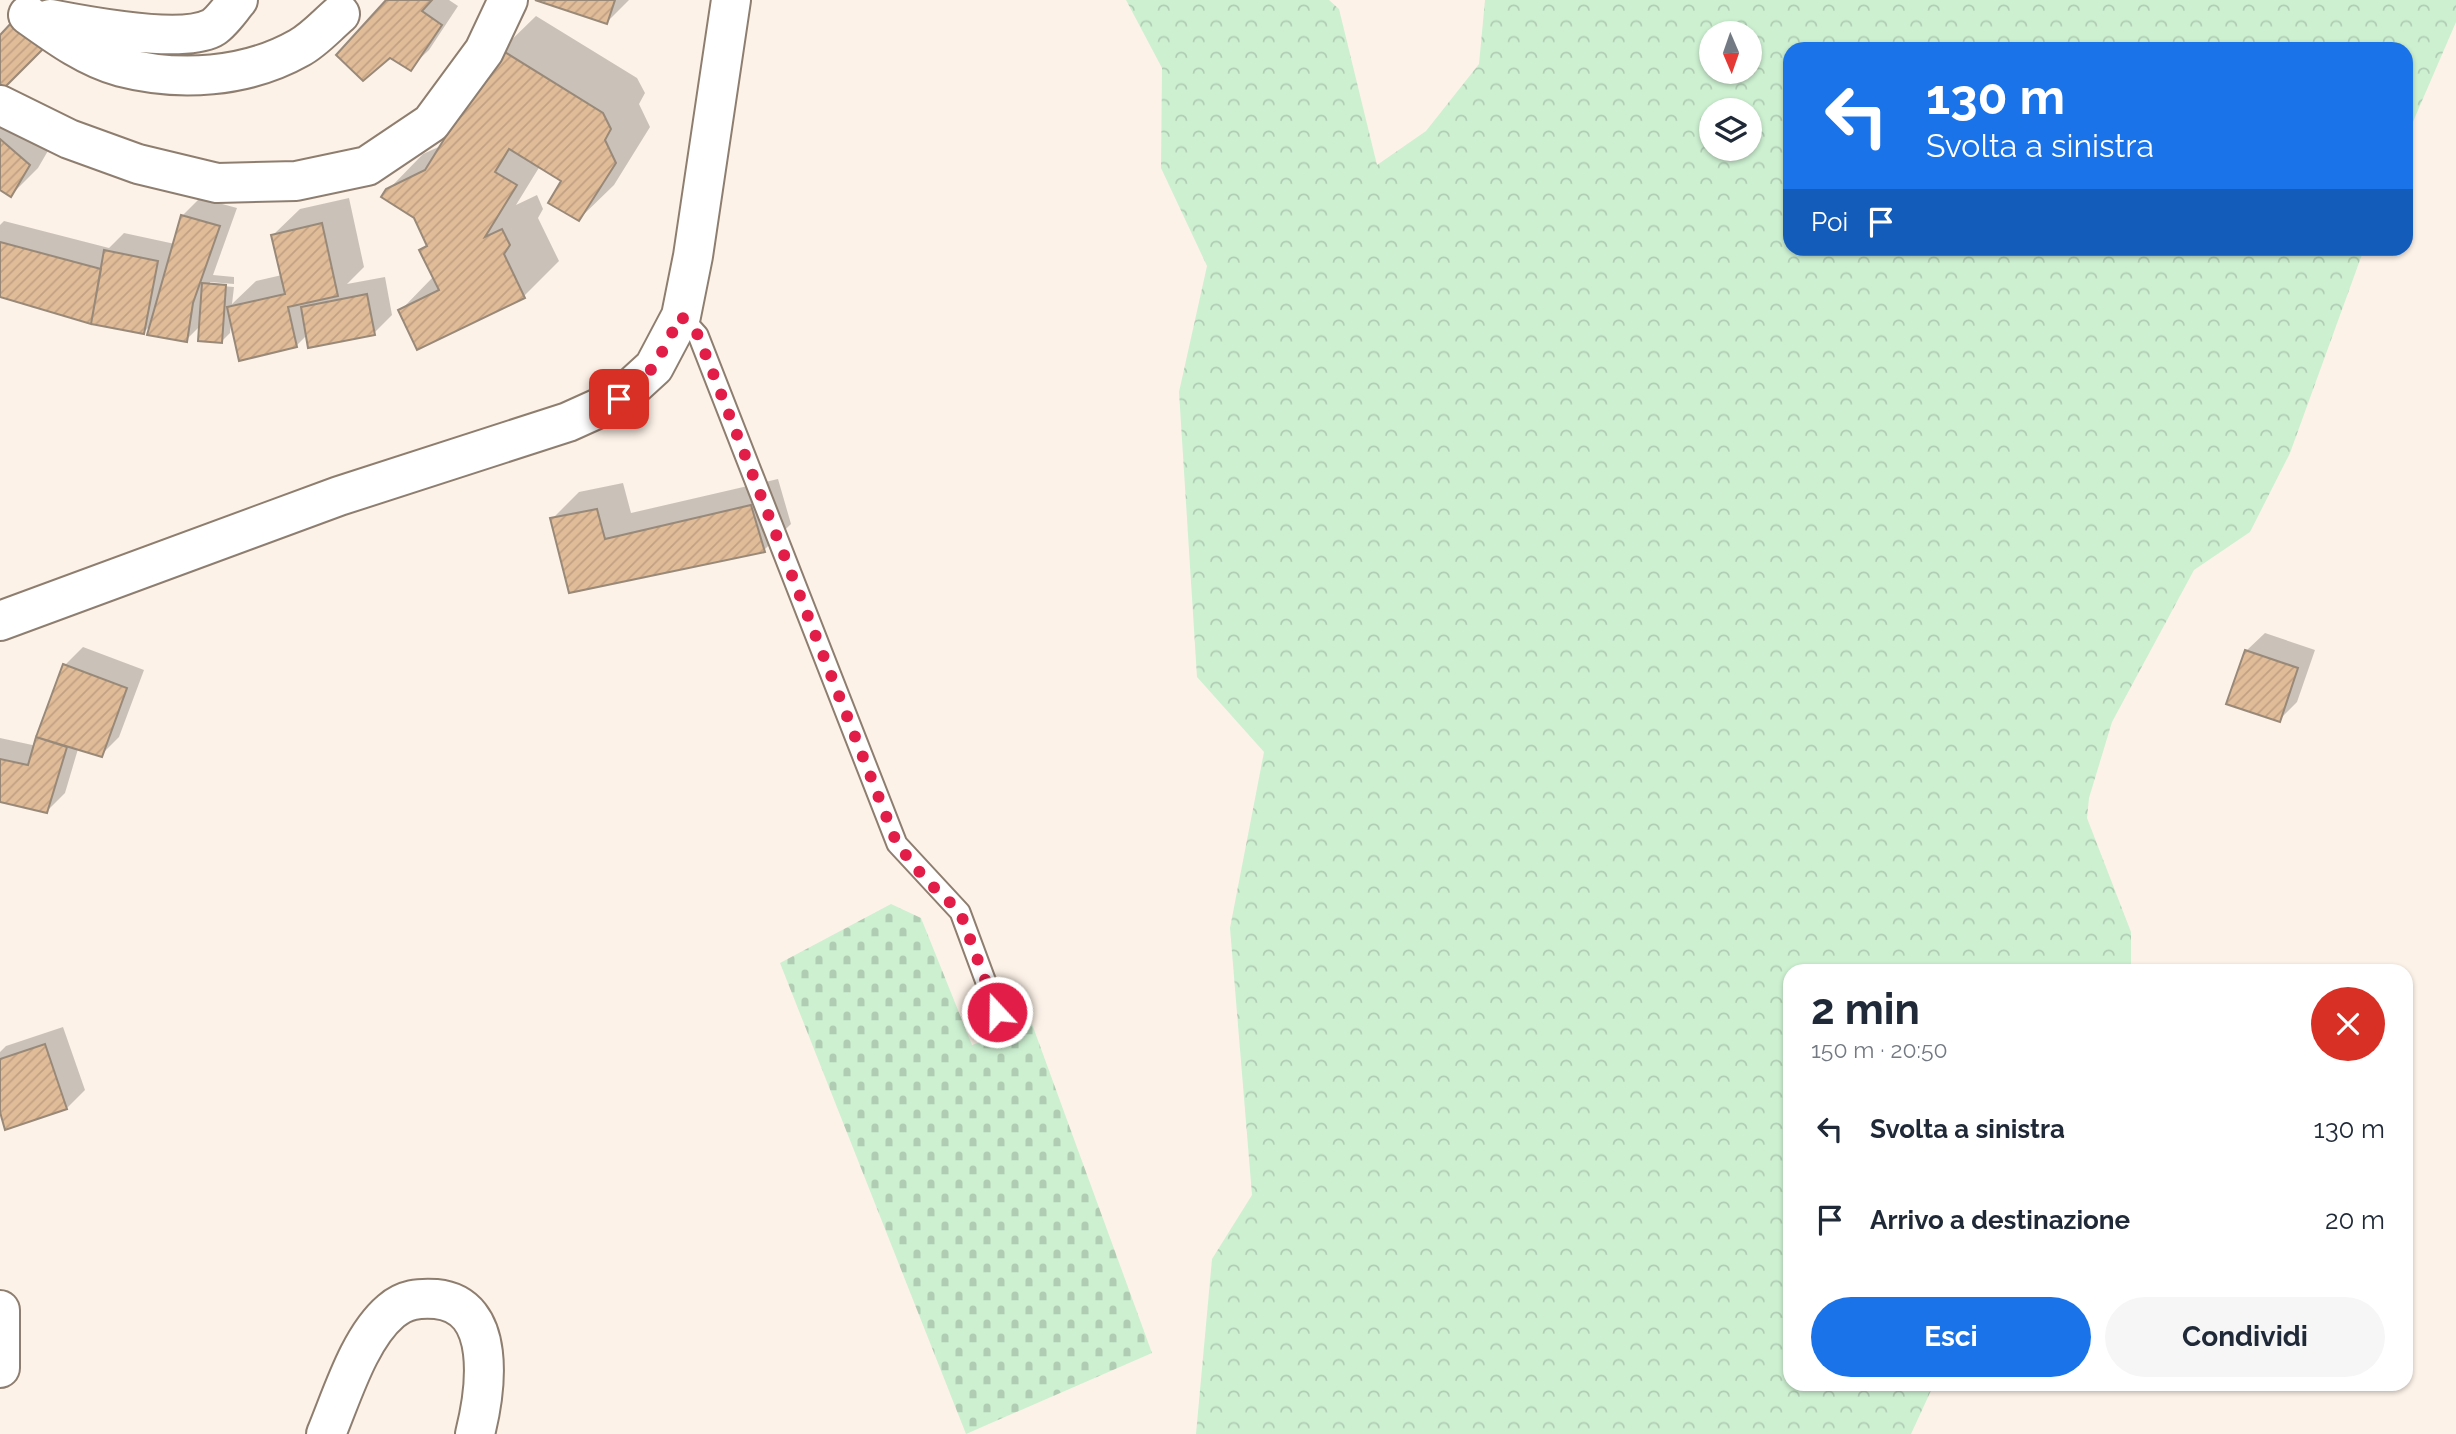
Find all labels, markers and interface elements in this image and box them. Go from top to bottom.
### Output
north arrow [1699,21,1762,84]
map controls [1699,21,1762,161]
text: 130 m [1926,68,2065,125]
icon: left [1811,70,1902,161]
button: layers [1699,98,1762,161]
text: Svolta a sinistra [1926,127,2154,164]
icon: arrive [1862,203,1900,241]
text: Poi [1811,207,1848,237]
pin [589,369,649,429]
icon: arrive [600,380,638,418]
position arrow [960,975,1034,1049]
text: 2 min [1811,985,1920,1034]
button: close [2311,987,2385,1061]
text: 150 m · 20:50 [1811,1036,1948,1063]
icon: left [1811,1110,1849,1148]
text: Svolta a sinistra [1870,1114,2065,1144]
text: 130 m [2314,1114,2385,1144]
icon: arrive [1811,1201,1849,1239]
text: Arrivo a destinazione [1870,1205,2130,1235]
text: 20 m [2325,1205,2385,1235]
button: Esci [1811,1297,2091,1377]
button: Condividi [2105,1297,2385,1377]

